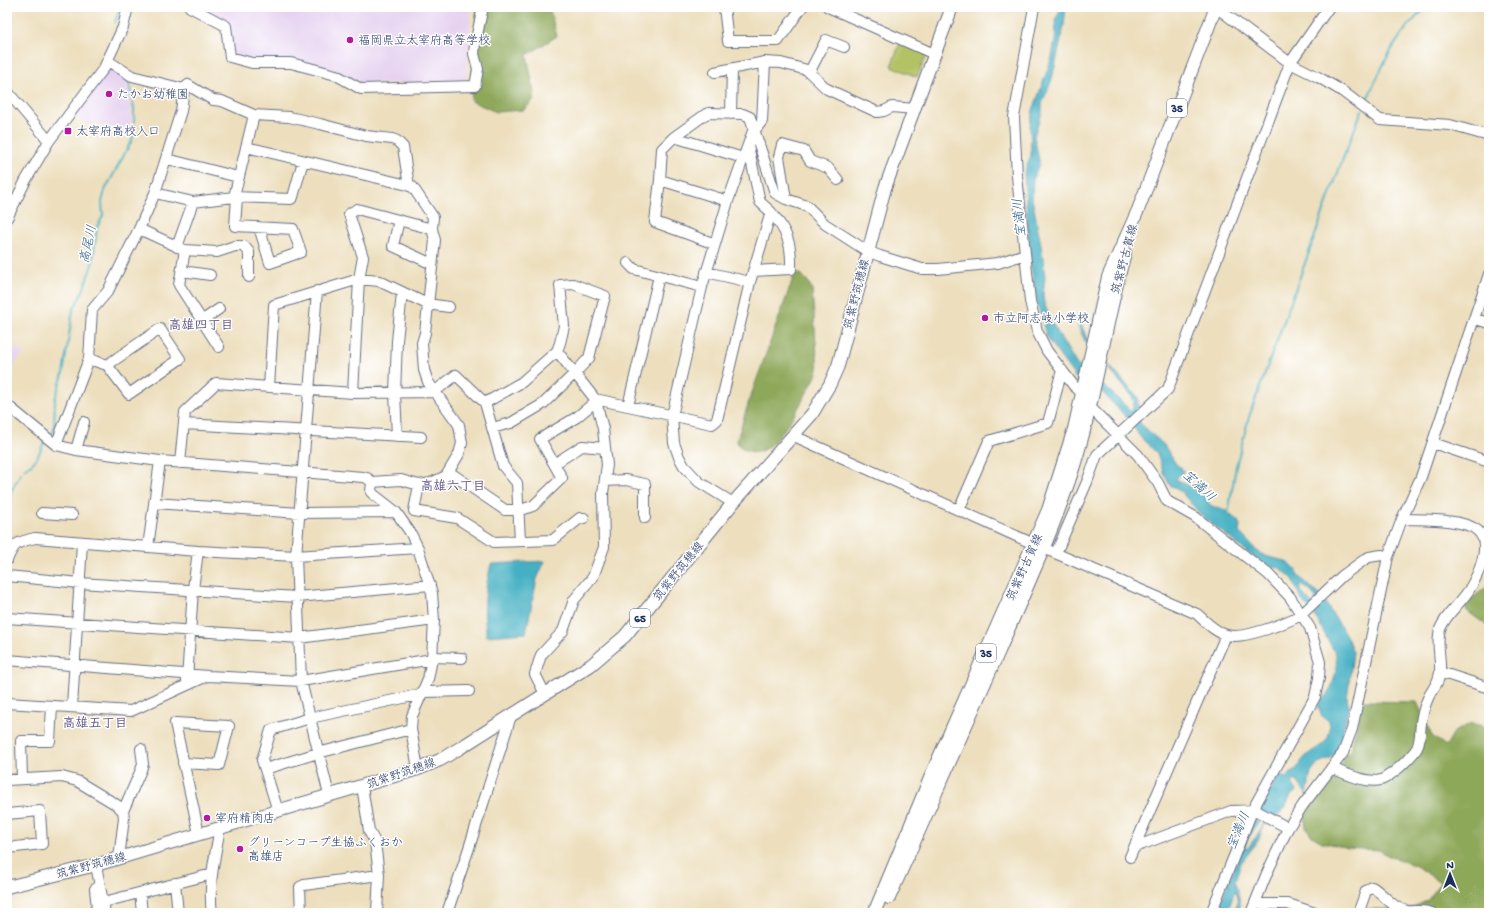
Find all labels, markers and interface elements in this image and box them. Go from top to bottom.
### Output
place label: 福岡県立太宰府高等学校 [358,34,490,49]
marker: 福岡県立太宰府高等学校 [345,35,355,45]
place label: たかお幼稚園 [117,88,189,103]
marker: たかお幼稚園 [104,89,114,99]
road number: 35 [1167,99,1187,117]
place label: 太宰府高校入口 [76,125,160,140]
marker: 太宰府高校入口 [63,126,73,136]
water label: 宝満川 [1010,198,1030,238]
street label: 筑紫野古賀線 [1109,223,1142,296]
water label: 高尾川 [77,224,101,265]
street label: 筑紫野筑穂線 [841,258,873,331]
place label: 市立阿志岐小学校 [993,312,1089,327]
marker: 市立阿志岐小学校 [980,313,990,323]
district label: 高雄四丁目 [168,318,234,334]
water label: 宝満川 [1179,467,1218,506]
district label: 高雄六丁目 [420,479,486,495]
street label: 筑紫野古賀線 [1004,532,1047,604]
street label: 筑紫野筑穂線 [651,539,708,605]
road number: 65 [630,609,650,627]
road number: 35 [976,644,996,662]
district label: 高雄五丁目 [62,716,128,732]
street label: 筑紫野筑穂線 [365,756,438,793]
water label: 宝満川 [1224,810,1254,852]
place label: 宰府精肉店 [215,812,275,827]
marker: 宰府精肉店 [202,813,212,823]
place label: グリーンコープ生協ふくおか 高雄店 [248,836,403,865]
marker: グリーンコープ生協ふくおか 高雄店 [235,844,245,854]
street label: 筑紫野筑穂線 [55,850,128,883]
north arrow [1430,854,1470,894]
text: N [1446,860,1454,872]

